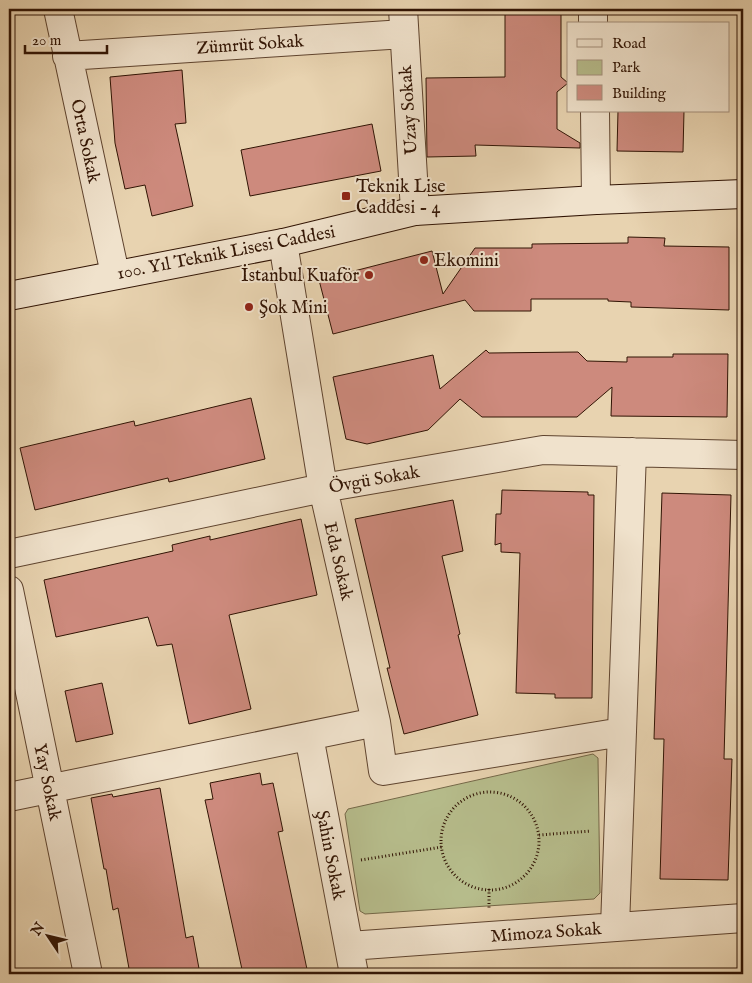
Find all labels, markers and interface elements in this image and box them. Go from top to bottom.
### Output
scale bar [25,22,108,54]
legend [567,22,730,112]
street label: Zümrüt Sokak [196,30,305,61]
text: 20 m [32,31,62,50]
text: Road [612,34,647,53]
text: Park [612,58,642,77]
street label: Uzay Sokak [395,64,424,155]
text: Building [612,84,667,103]
street label: Orta Sokak [64,97,105,186]
place label: Teknik Lise Caddesi - 4 [356,176,446,220]
marker: Teknik Lise Caddesi - 4 [340,190,352,202]
street label: 100. Yıl Teknik Lisesi Caddesi [115,221,338,286]
place label: Ekomini [434,250,499,273]
marker: Ekomini [418,254,430,266]
place label: İstanbul Kuaför [241,264,359,288]
marker: İstanbul Kuaför [363,269,375,281]
place label: Şok Mini [259,297,328,320]
marker: Şok Mini [243,301,255,313]
street label: Övgü Sokak [327,460,422,500]
street label: Eda Sokak [317,520,358,603]
street label: Yay Sokak [27,742,66,823]
street label: Şahin Sokak [310,809,350,902]
north arrow [22,910,72,960]
street label: Mimoza Sokak [490,918,603,949]
text: N [27,919,49,940]

